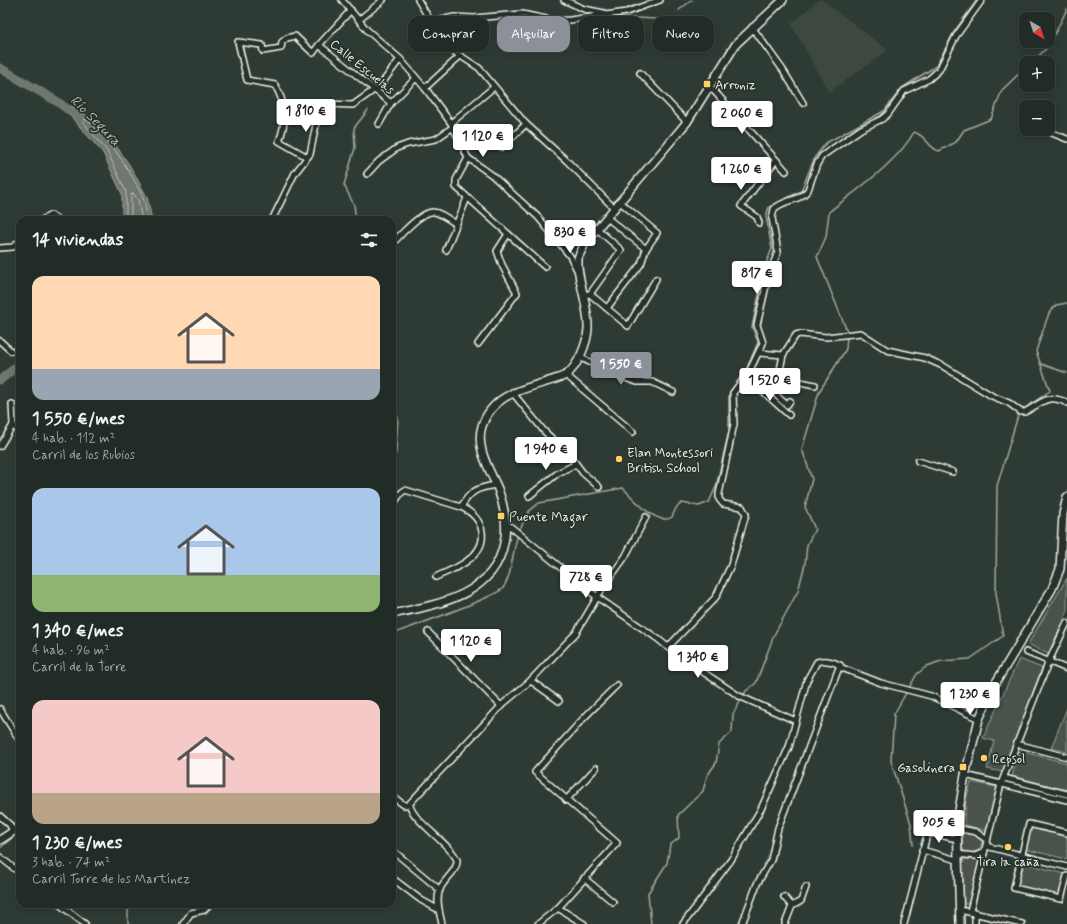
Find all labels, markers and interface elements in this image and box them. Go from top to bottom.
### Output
north arrow [1019,12,1055,48]
map controls [1019,12,1055,136]
chip: Comprar [408,16,489,52]
chip: Alquilar [497,16,570,52]
chip: Filtros [578,16,644,52]
chip: Nuevo [652,16,714,52]
street label: Calle Escuelas [326,36,398,99]
button: + [1019,56,1055,92]
place label: Arroniz [715,77,756,94]
marker: Arroniz [702,79,712,89]
water label: Río Segura [65,92,124,151]
pin: 1 810 € [269,99,343,133]
button: − [1019,100,1055,136]
pin: 2 060 € [705,101,779,135]
text: 1 810 € [286,103,326,120]
text: 2 060 € [721,105,763,122]
pin: 1 120 € [446,124,520,158]
text: 1 120 € [462,128,504,145]
pin: 1 260 € [704,157,778,191]
text: 1 260 € [720,161,762,178]
pin: 830 € [542,220,598,254]
text: 830 € [554,224,586,241]
text: 14 viviendas [32,229,123,251]
icon: filters [358,229,380,251]
pin: 817 € [729,261,785,295]
text: 817 € [741,265,773,282]
icon: home [170,302,242,374]
pin: 1 550 € [584,352,658,386]
text: 1 550 € [600,356,642,373]
pin: 1 520 € [733,368,807,402]
text: 1 520 € [748,372,792,389]
text: 1 550 €/mes [32,408,125,430]
text: 4 hab. · 112 m² [32,430,115,447]
pin: 1 940 € [509,437,583,471]
text: 1 940 € [524,441,568,458]
place label: Elan Montessori British School [627,445,713,477]
text: Carril de los Rubios [32,447,135,464]
marker: Elan Montessori British School [614,454,624,464]
place label: Puente Magar [509,509,589,528]
marker: Puente Magar [496,511,506,521]
icon: home [170,514,242,586]
pin: 728 € [558,565,614,599]
text: 728 € [569,569,603,586]
text: 1 340 €/mes [32,620,124,642]
pin: 1 120 € [434,629,508,663]
text: 1 120 € [450,633,492,650]
text: 4 hab. · 96 m² [32,642,110,659]
pin: 1 340 € [661,645,735,679]
text: 1 340 € [677,649,719,666]
text: Carril de la Torre [32,659,126,676]
pin: 1 230 € [933,682,1007,716]
text: 1 230 € [950,686,990,703]
icon: home [170,726,242,798]
place label: Repsol [992,751,1025,768]
marker: Repsol [979,753,989,763]
place label: Gasolinera [897,760,955,777]
marker: Gasolinera [958,762,968,772]
pin: 905 € [911,810,967,844]
text: 905 € [922,814,956,831]
text: 1 230 €/mes [32,832,122,854]
marker: Tira la caña [1003,842,1013,852]
text: 3 hab. · 74 m² [32,854,110,871]
place label: Tira la caña [976,854,1040,871]
text: Carril Torre de los Martínez [32,871,190,888]

